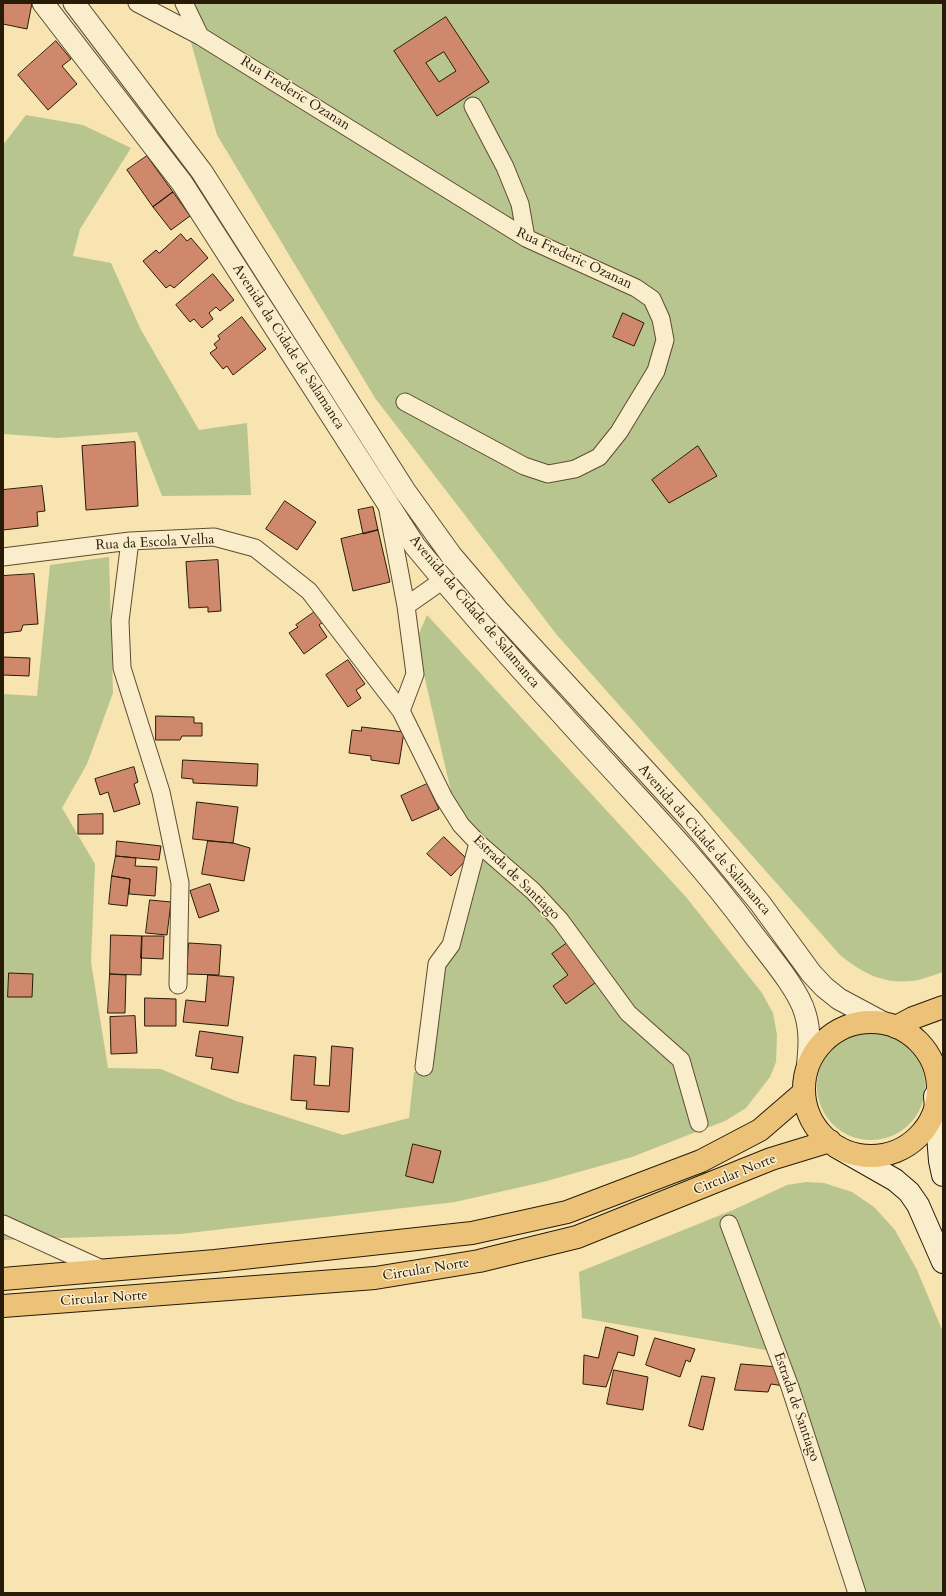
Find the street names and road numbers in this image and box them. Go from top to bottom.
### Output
street label: Rua Frederic Ozanan [237,53,353,135]
street label: Rua Frederic Ozanan [513,225,635,293]
street label: Avenida da Cidade de Salamanca [228,261,348,433]
street label: Rua da Escola Velha [95,531,215,555]
street label: Avenida da Cidade de Salamanca [405,532,543,692]
street label: Avenida da Cidade de Salamanca [634,761,774,919]
street label: Estrada de Santiago [469,832,563,924]
street label: Circular Norte [691,1151,779,1199]
street label: Circular Norte [381,1255,471,1285]
street label: Circular Norte [60,1288,148,1310]
street label: Estrada de Santiago [769,1350,823,1464]

